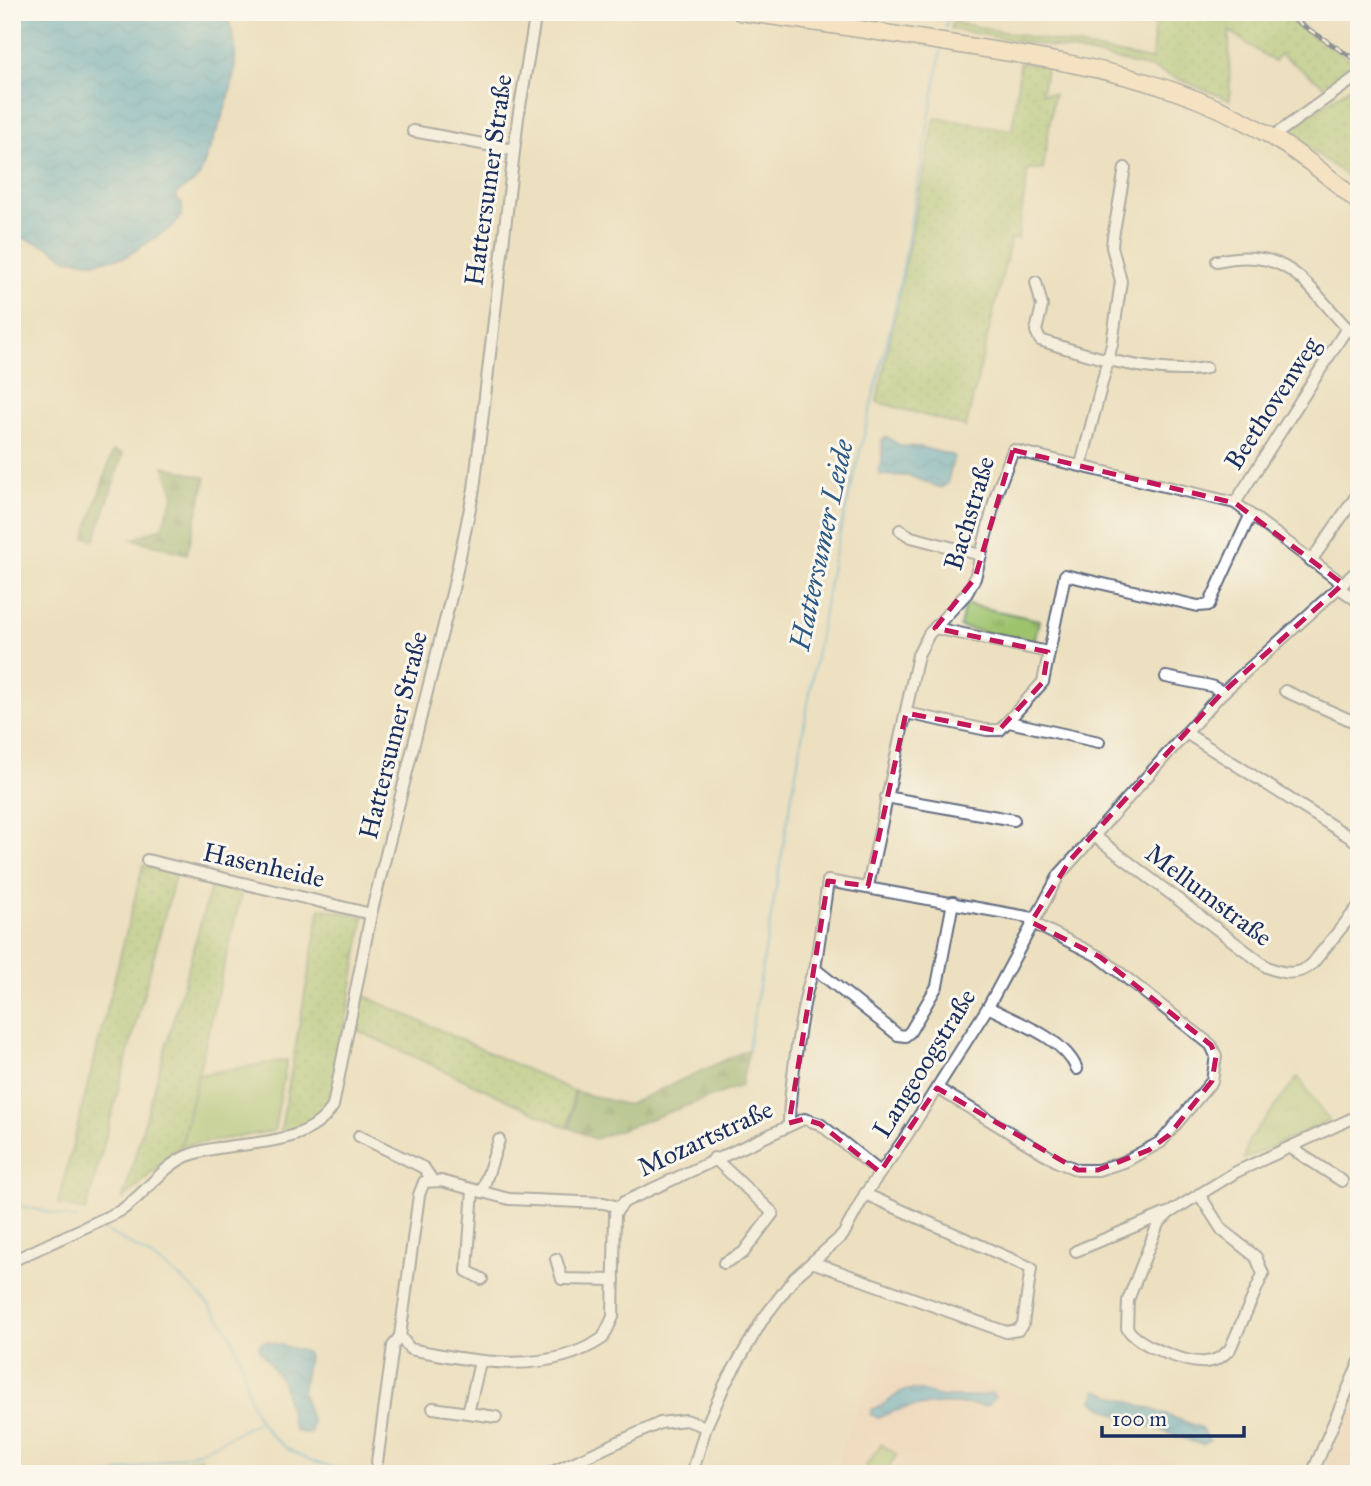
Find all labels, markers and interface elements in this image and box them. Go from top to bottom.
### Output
street label: Hattersumer Straße [457,72,519,288]
street label: Beethovenweg [1217,330,1327,475]
water label: Hattersumer Leide [782,436,861,655]
street label: Bachstraße [937,452,1001,574]
street label: Hattersumer Straße [352,628,434,842]
street label: Hasenheide [200,835,328,895]
street label: Mellumstraße [1139,837,1279,953]
street label: Langeoogstraße [865,982,983,1143]
street label: Mozartstraße [632,1093,778,1183]
scale bar [1102,1395,1243,1439]
text: 100 m [1112,1406,1167,1432]

